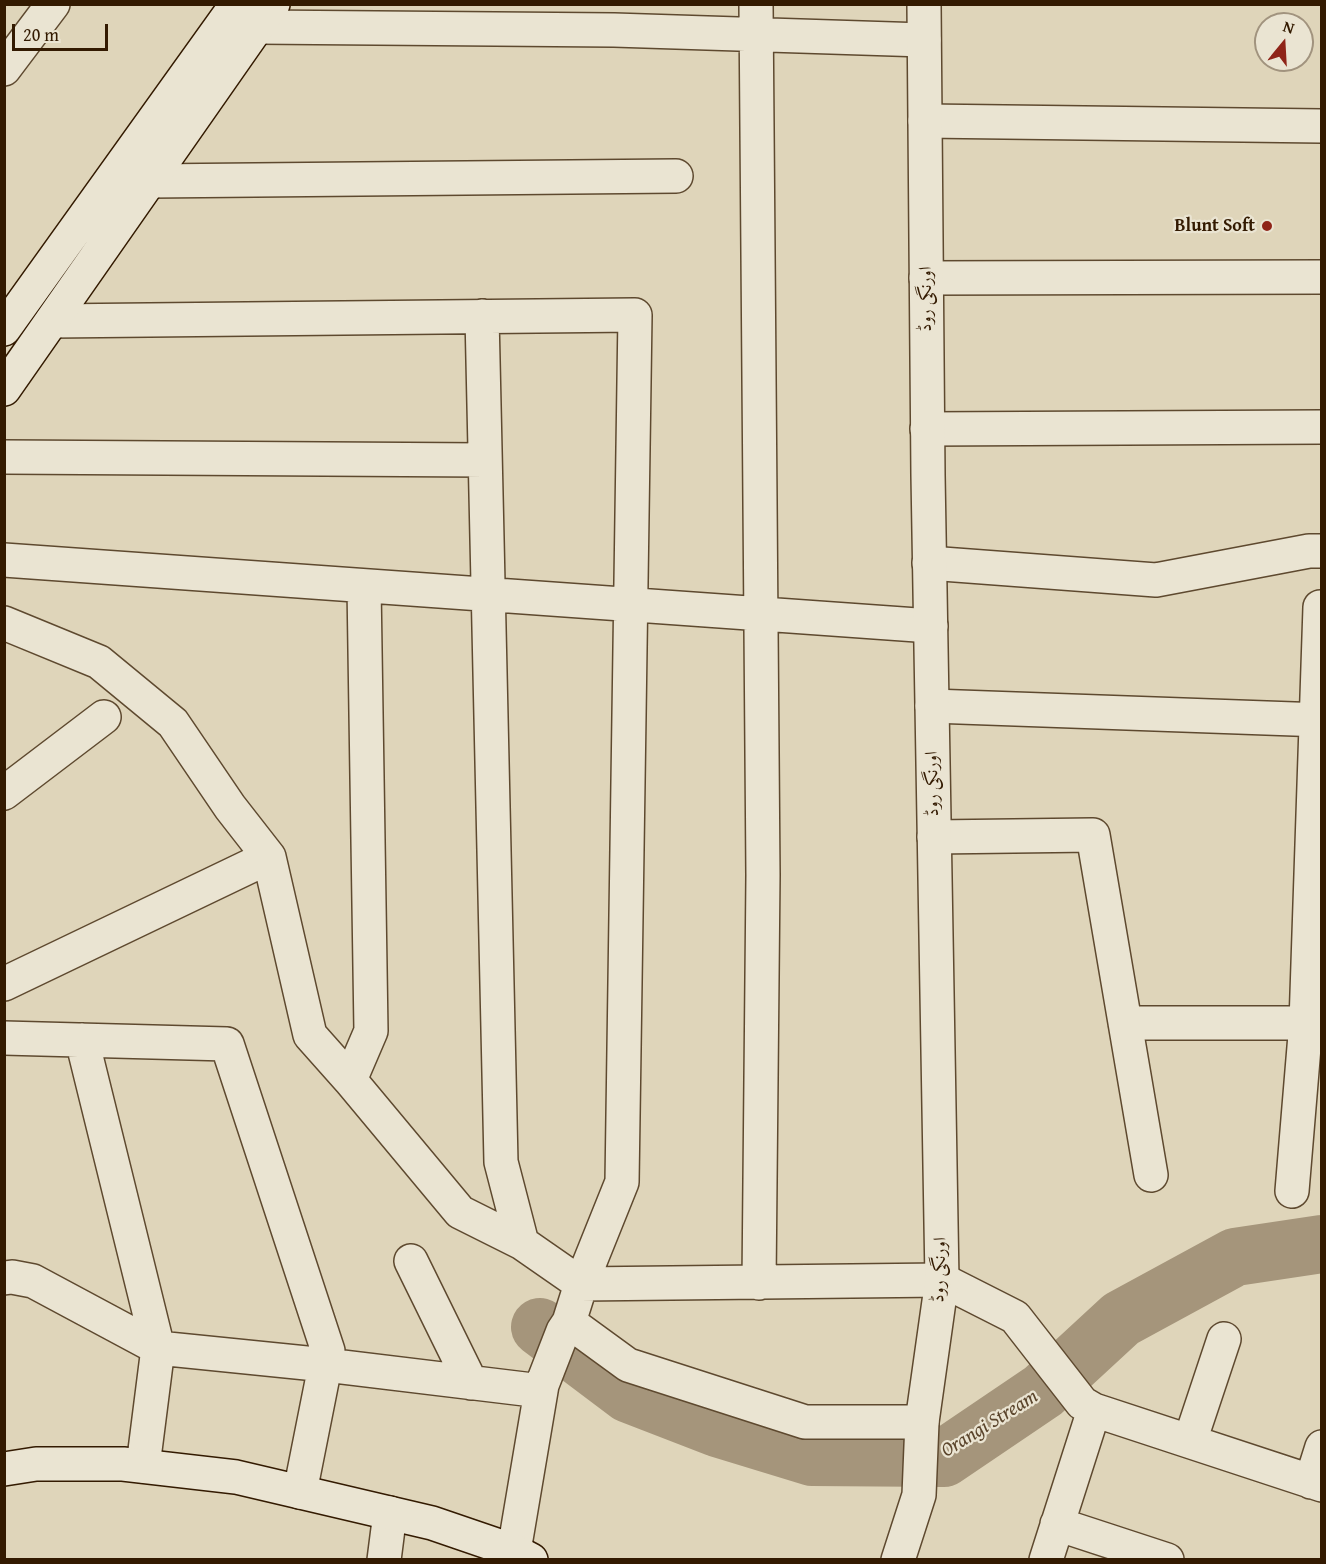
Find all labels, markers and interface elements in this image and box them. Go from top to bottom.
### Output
scale bar [15,12,111,50]
north arrow [1254,12,1314,72]
text: N [1280,14,1298,40]
text: 20 m [23,21,59,48]
place label: Blunt Soft [1174,215,1255,237]
marker: Blunt Soft [1260,219,1274,233]
street label: اورنگی روڈ [915,266,937,332]
street label: اورنگی روڈ [922,751,944,817]
street label: اورنگی روڈ [928,1237,952,1303]
water label: Orangi Stream [937,1385,1043,1463]

